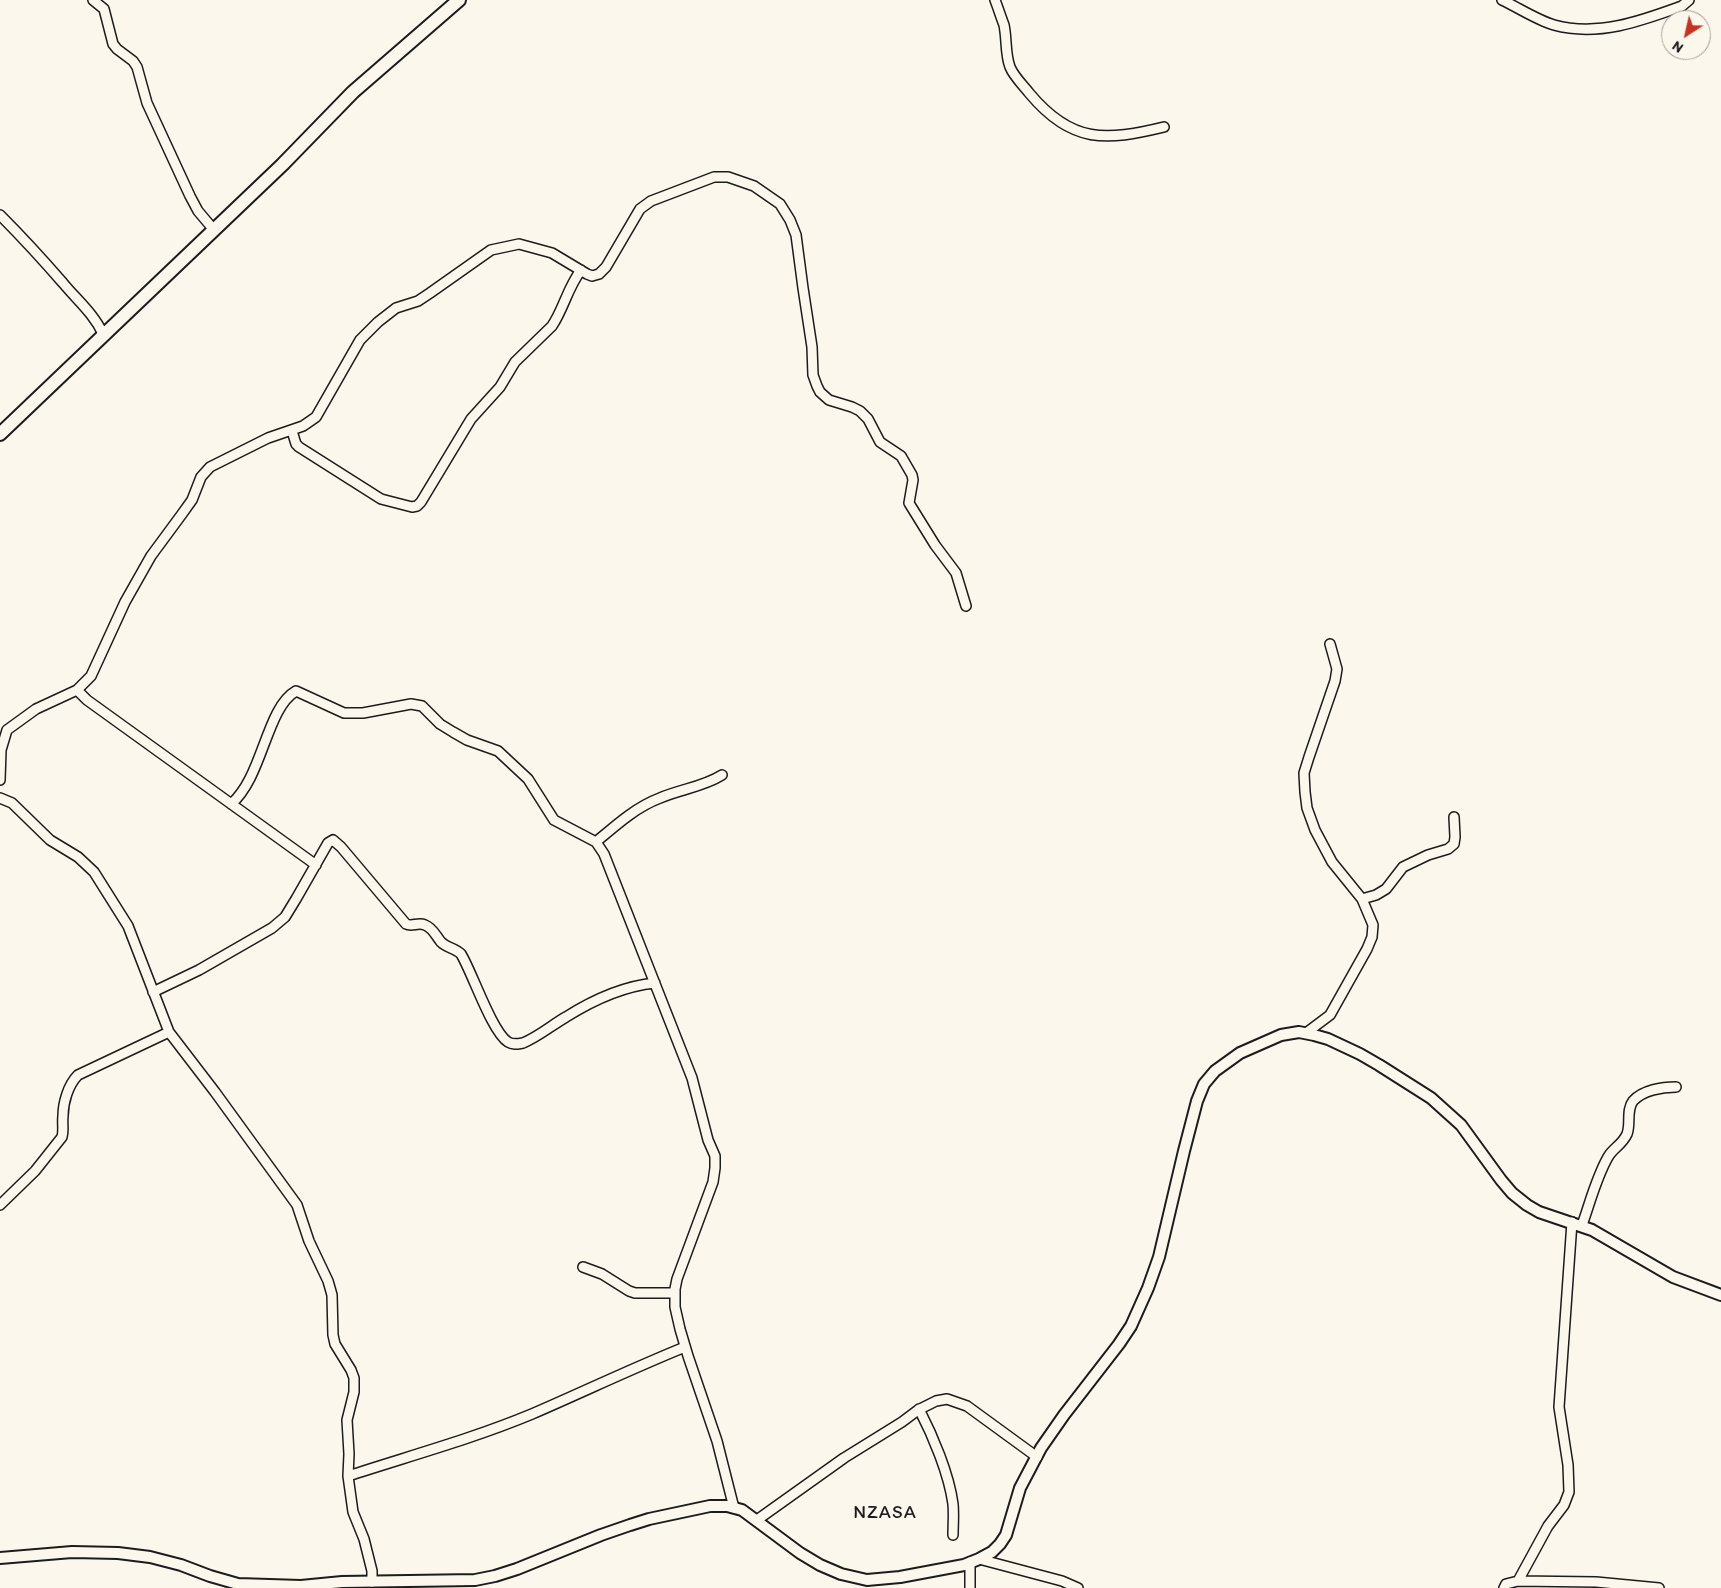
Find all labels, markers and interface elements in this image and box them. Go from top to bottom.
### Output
north arrow [1661,10,1711,60]
text: N [1669,37,1686,57]
district label: NZASA [853,1502,917,1524]

